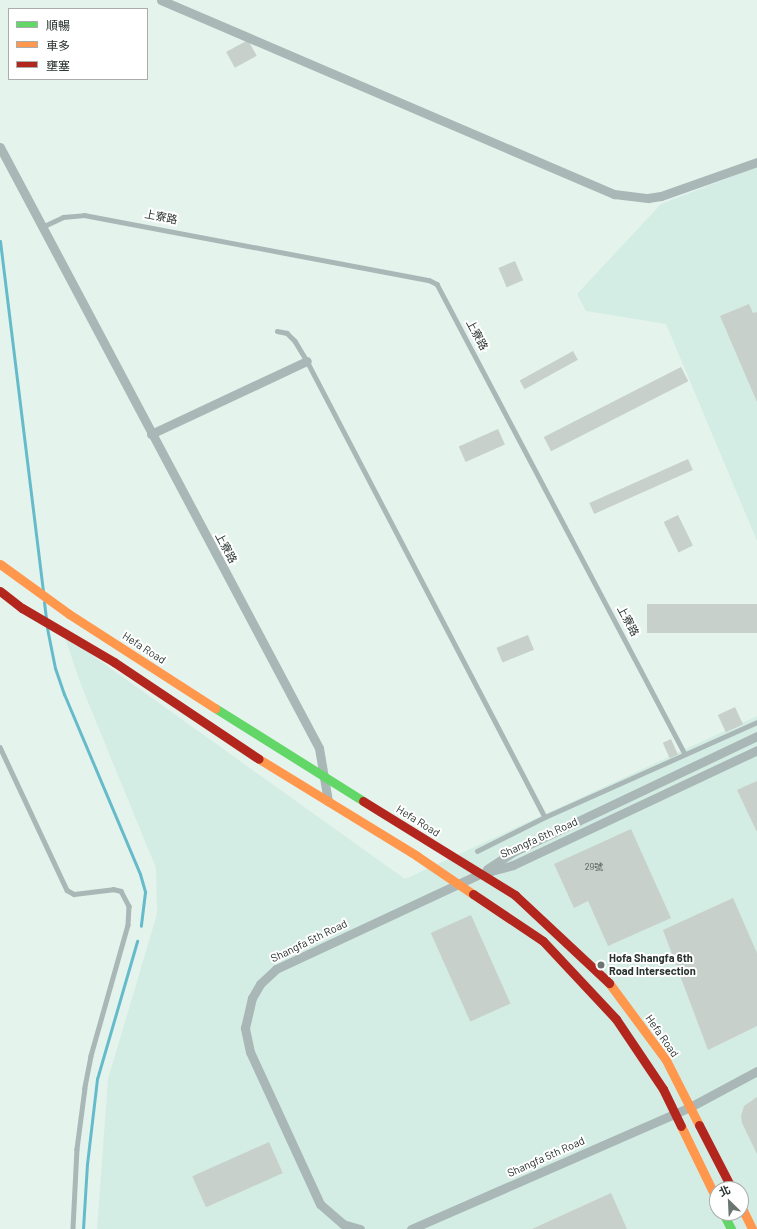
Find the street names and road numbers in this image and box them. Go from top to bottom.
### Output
street label: 上寮路 [144,207,178,227]
street label: 上寮路 [463,317,491,353]
street label: 上寮路 [212,530,240,566]
street label: 上寮路 [614,603,642,639]
street label: Hefa Road [120,629,168,667]
street label: Hefa Road [394,802,442,840]
street label: Shangfa 6th Road [498,815,580,861]
street label: Shangfa 5th Road [269,917,349,965]
street label: Hefa Road [643,1012,681,1060]
street label: Shangfa 5th Road [505,1134,587,1180]

